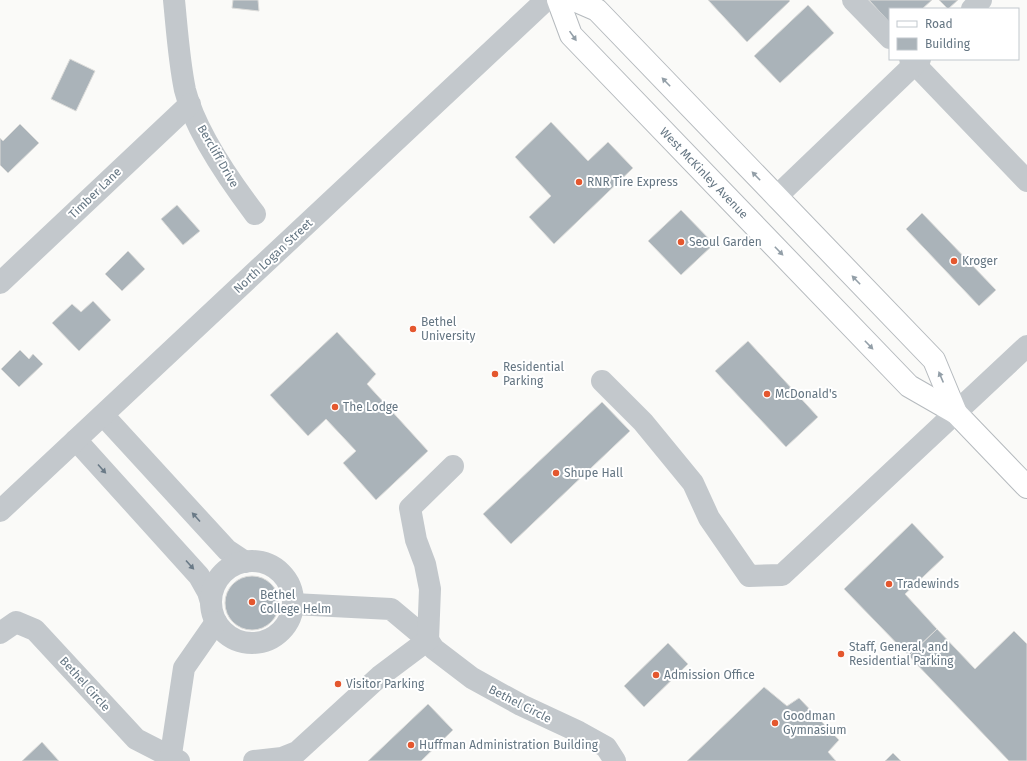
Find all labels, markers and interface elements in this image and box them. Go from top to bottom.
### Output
legend [889,8,1019,60]
text: Road [925,17,953,31]
one-way arrow [569,30,577,41]
text: Building [925,37,971,51]
one-way arrow [661,77,671,87]
street label: Bercliff Drive [194,122,242,190]
street label: West McKinley Avenue [657,125,751,222]
street label: Timber Lane [66,165,124,221]
one-way arrow [751,171,761,181]
place label: RNR Tire Express [587,175,678,189]
marker: RNR Tire Express [574,177,584,187]
street label: North Logan Street [231,216,316,296]
place label: Seoul Garden [689,235,762,249]
marker: Seoul Garden [676,237,686,247]
one-way arrow [775,246,784,256]
place label: Kroger [962,254,998,268]
marker: Kroger [949,256,959,266]
one-way arrow [851,275,861,285]
place label: Bethel University [421,315,475,343]
marker: Bethel University [408,324,418,334]
one-way arrow [864,340,874,350]
place label: Residential Parking [503,360,564,388]
marker: Residential Parking [490,369,500,379]
one-way arrow [938,371,944,382]
place label: McDonald's [775,387,837,401]
marker: McDonald's [762,389,772,399]
place label: The Lodge [343,400,398,414]
marker: The Lodge [330,402,340,412]
one-way arrow [97,464,107,474]
place label: Shupe Hall [564,466,623,480]
marker: Shupe Hall [551,468,561,478]
one-way arrow [191,512,201,522]
one-way arrow [185,560,194,570]
place label: Tradewinds [897,577,959,591]
marker: Tradewinds [884,579,894,589]
place label: Bethel College Helm [260,588,331,616]
marker: Bethel College Helm [247,597,257,607]
place label: Staff, General, and Residential Parking [849,640,954,668]
marker: Staff, General, and Residential Parking [836,649,846,659]
street label: Bethel Circle [57,654,113,714]
place label: Admission Office [664,668,755,682]
marker: Admission Office [651,670,661,680]
place label: Visitor Parking [346,677,425,691]
marker: Visitor Parking [333,679,343,689]
street label: Bethel Circle [486,682,554,726]
place label: Goodman Gymnasium [783,709,846,737]
marker: Goodman Gymnasium [770,718,780,728]
place label: Huffman Administration Building [419,738,599,752]
marker: Huffman Administration Building [406,740,416,750]

